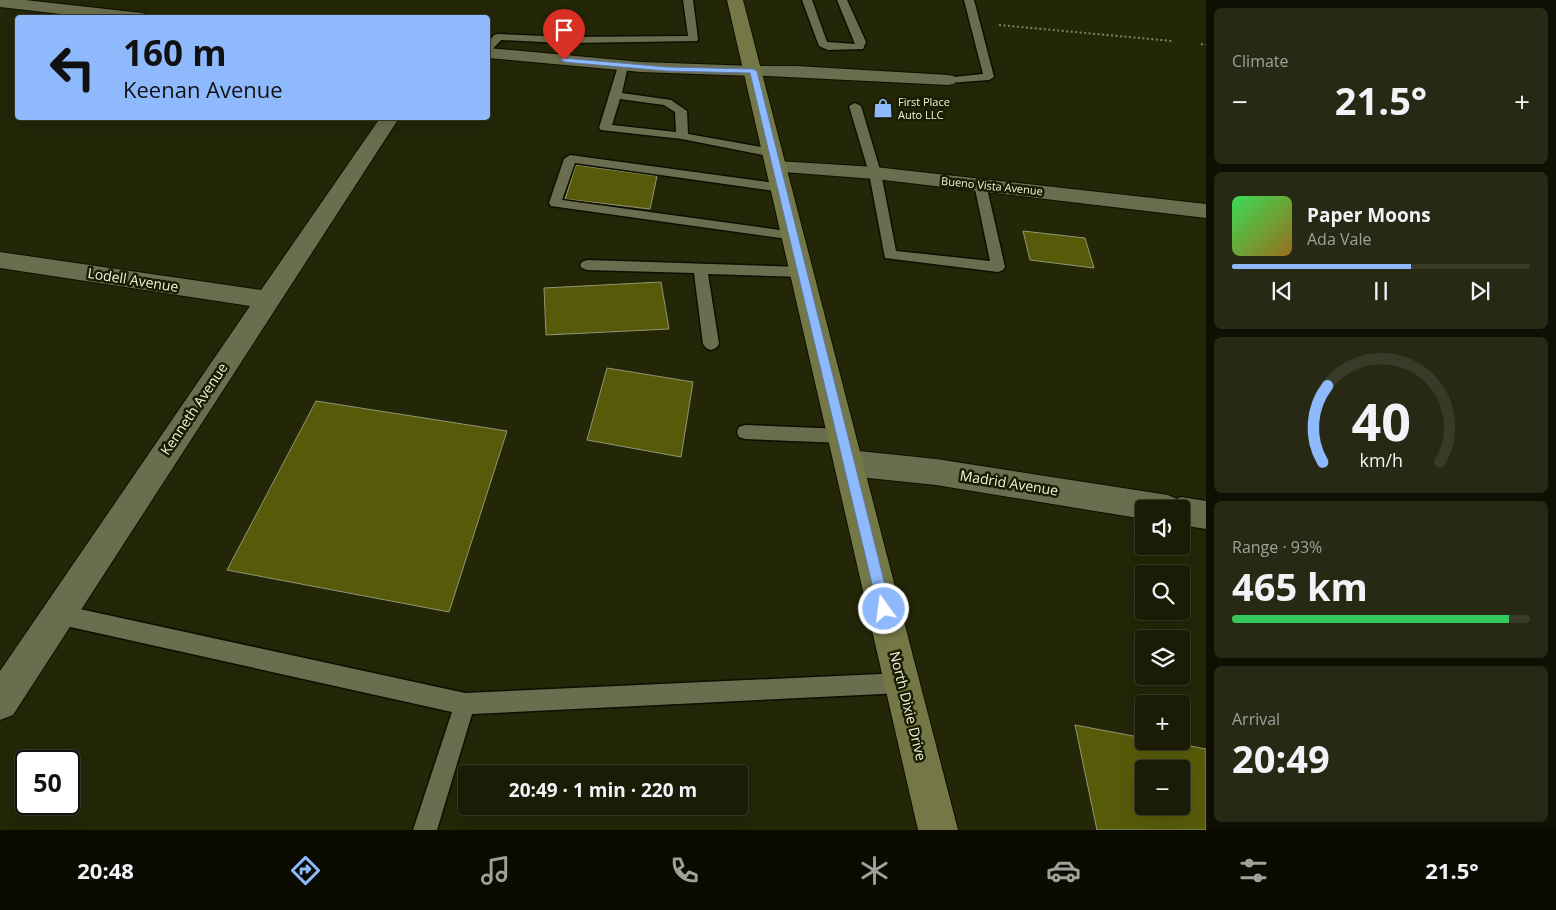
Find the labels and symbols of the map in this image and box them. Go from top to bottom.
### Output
pin [543,9,585,60]
place label: First Place Auto LLC [898,94,950,122]
shop icon: First Place Auto LLC [872,97,894,119]
street label: Bueno Vista Avenue [941,173,1044,198]
street label: Lodell Avenue [86,263,180,296]
street label: Kenneth Avenue [156,359,232,459]
street label: Madrid Avenue [959,465,1060,500]
position arrow [857,582,909,634]
street label: North Dixie Drive [886,649,931,763]
speed limit sign: 50 [15,750,80,815]

